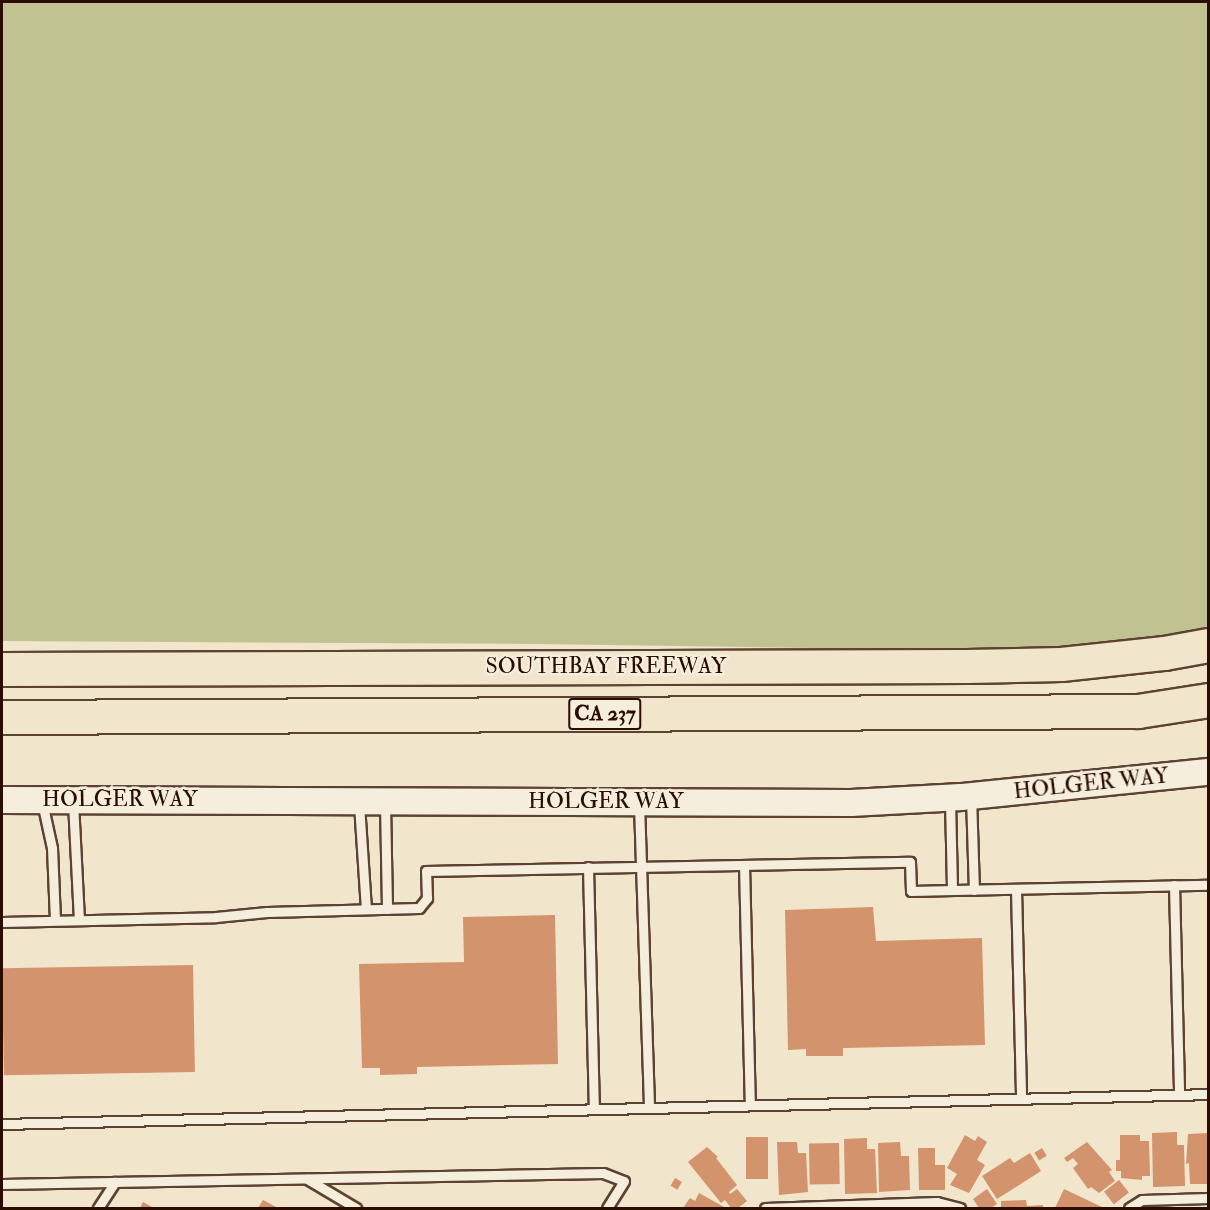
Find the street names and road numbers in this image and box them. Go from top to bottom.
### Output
street label: SOUTHBAY FREEWAY [486,654,726,680]
road number: CA 237 [568,696,642,732]
street label: HOLGER WAY [1012,763,1170,805]
street label: HOLGER WAY [42,787,198,813]
street label: HOLGER WAY [528,789,684,815]

